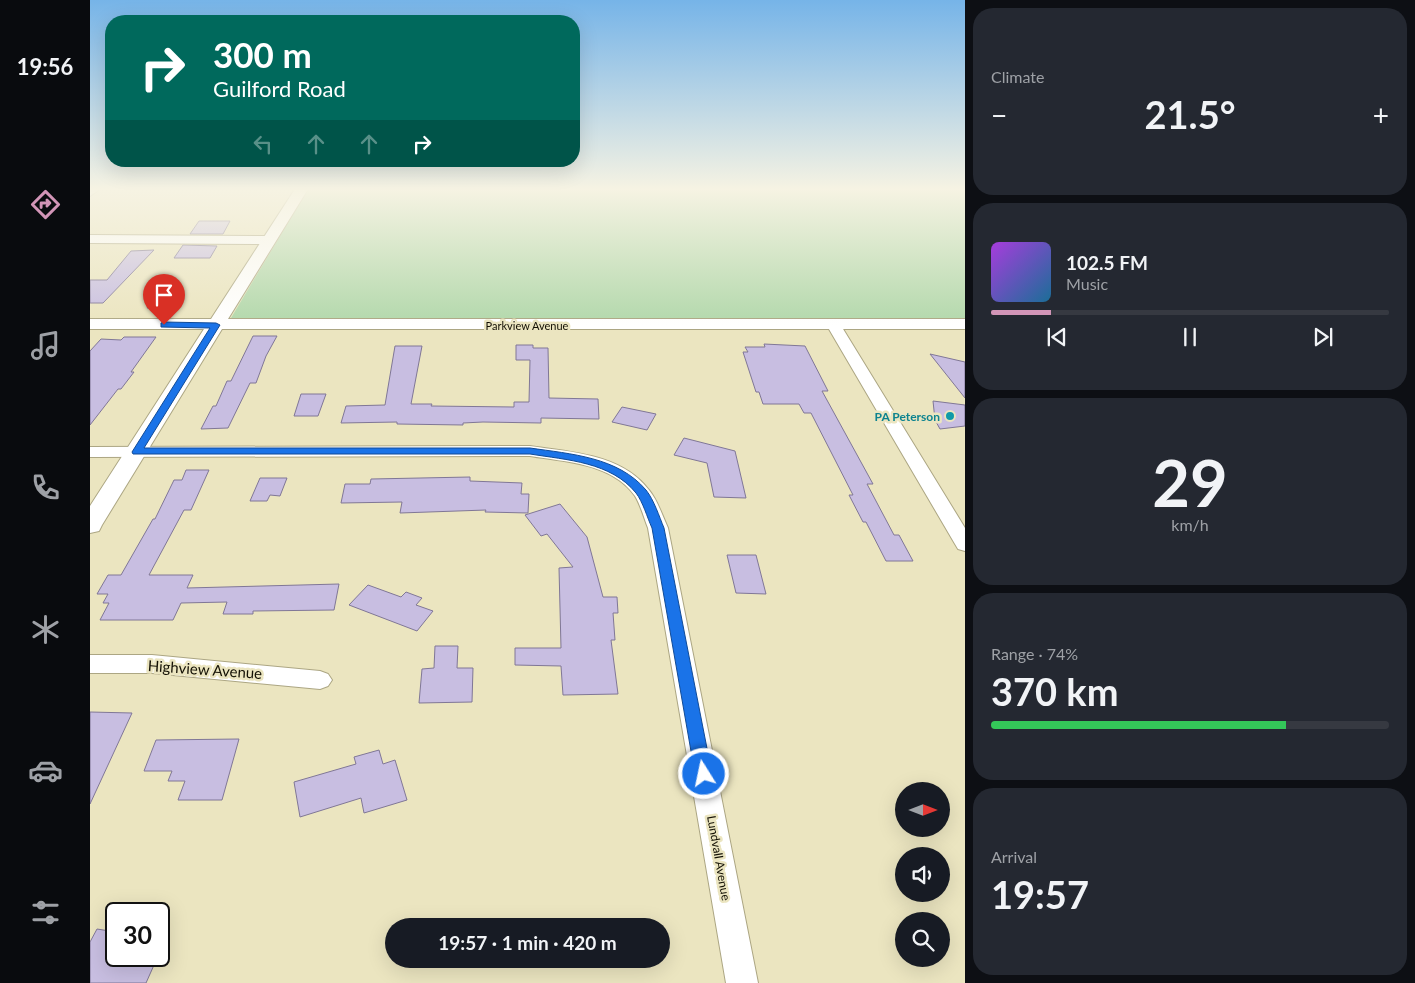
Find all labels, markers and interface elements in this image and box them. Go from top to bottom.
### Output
text: 300 m [213,33,312,75]
icon: right [130,35,195,100]
text: 19:56 [17,53,73,80]
text: Climate [991,67,1044,86]
text: Guilford Road [213,75,346,102]
text: 21.5° [1145,91,1235,137]
text: − [991,98,1007,132]
text: + [1373,98,1389,132]
icon: left [249,130,277,158]
icon: ahead [302,130,330,158]
icon: ahead [355,130,383,158]
icon: right [408,130,436,158]
icon: directions [28,187,63,222]
text: 102.5 FM [1066,251,1148,274]
pin [143,274,185,325]
text: Music [1066,274,1108,293]
icon: arrive [150,281,178,309]
street label: Parkview Avenue [486,319,569,332]
icon: previous [1043,323,1071,351]
icon: pause [1176,323,1204,351]
icon: next [1309,323,1337,351]
icon: music [28,328,63,363]
place label: PA Peterson [875,409,940,424]
marker: PA Peterson [944,410,956,422]
text: 29 [1152,443,1228,521]
icon: phone [28,470,63,505]
text: km/h [1171,515,1209,534]
icon: climate [28,612,63,647]
text: Range · 74% [991,644,1078,663]
street label: Highview Avenue [147,656,263,682]
text: 370 km [991,668,1119,714]
position arrow [677,747,729,799]
icon: car [28,753,63,788]
north arrow [895,782,950,838]
map controls [895,782,950,967]
street label: Lundvall Avenue [704,814,734,902]
button: sound [895,847,950,902]
text: Arrival [991,847,1037,866]
text: 19:57 [991,871,1089,917]
icon: filters [28,895,63,930]
speed limit sign: 30 [105,902,170,967]
button: search [895,912,950,967]
text: 19:57 · 1 min · 420 m [438,931,617,954]

